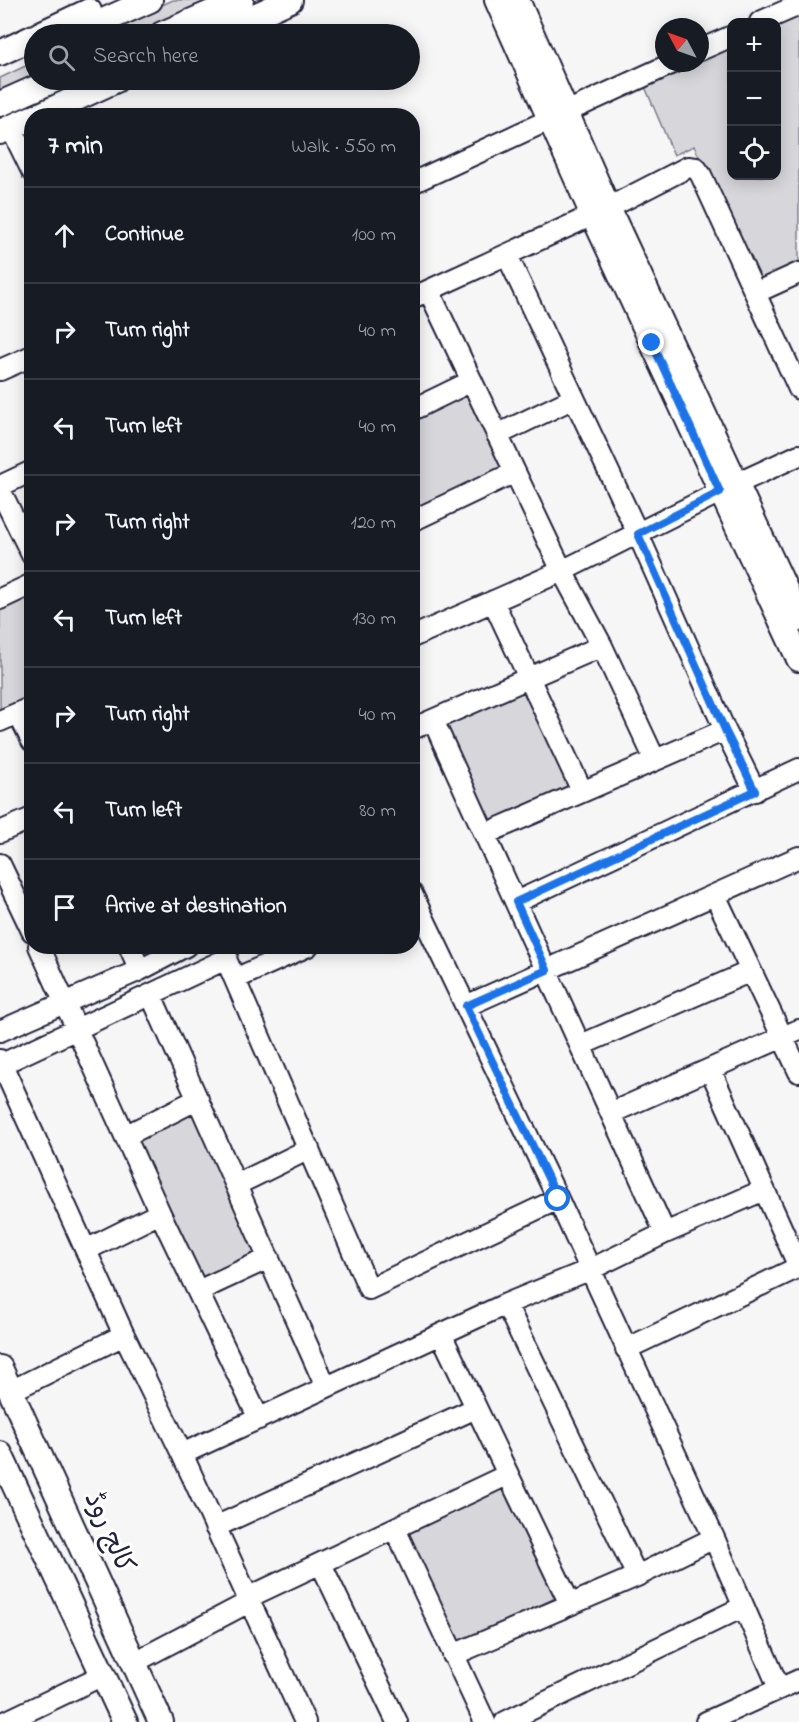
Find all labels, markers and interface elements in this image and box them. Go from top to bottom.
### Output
north arrow [655,18,709,72]
map controls [727,18,781,180]
button: + [727,18,781,72]
search box [24,24,420,90]
icon: search [45,41,78,74]
text: Search here [93,41,198,73]
button: − [727,72,781,126]
button: locate [727,126,781,180]
text: 7 min [48,128,103,166]
text: Walk · 550 m [291,133,396,162]
icon: ahead [48,219,81,252]
text: Continue [105,219,184,251]
text: 100 m [352,221,396,250]
icon: right [48,315,81,348]
text: Turn right [105,315,190,347]
text: 40 m [359,317,396,346]
route end [638,329,664,355]
icon: left [48,411,81,444]
text: Turn left [105,411,182,443]
text: 40 m [359,413,396,442]
icon: right [48,507,81,540]
text: Turn right [105,507,190,539]
text: 120 m [351,509,396,538]
icon: left [48,603,81,636]
text: Turn left [105,603,182,635]
text: 130 m [352,605,396,634]
icon: right [48,699,81,732]
text: Turn right [105,699,190,731]
text: 40 m [359,701,396,730]
icon: left [48,795,81,828]
text: Turn left [105,795,182,827]
text: 80 m [359,797,396,826]
icon: arrive [48,891,81,924]
text: Arrive at destination [105,891,287,923]
route start [544,1185,570,1211]
street label: کالج روڈ [73,1486,143,1580]

